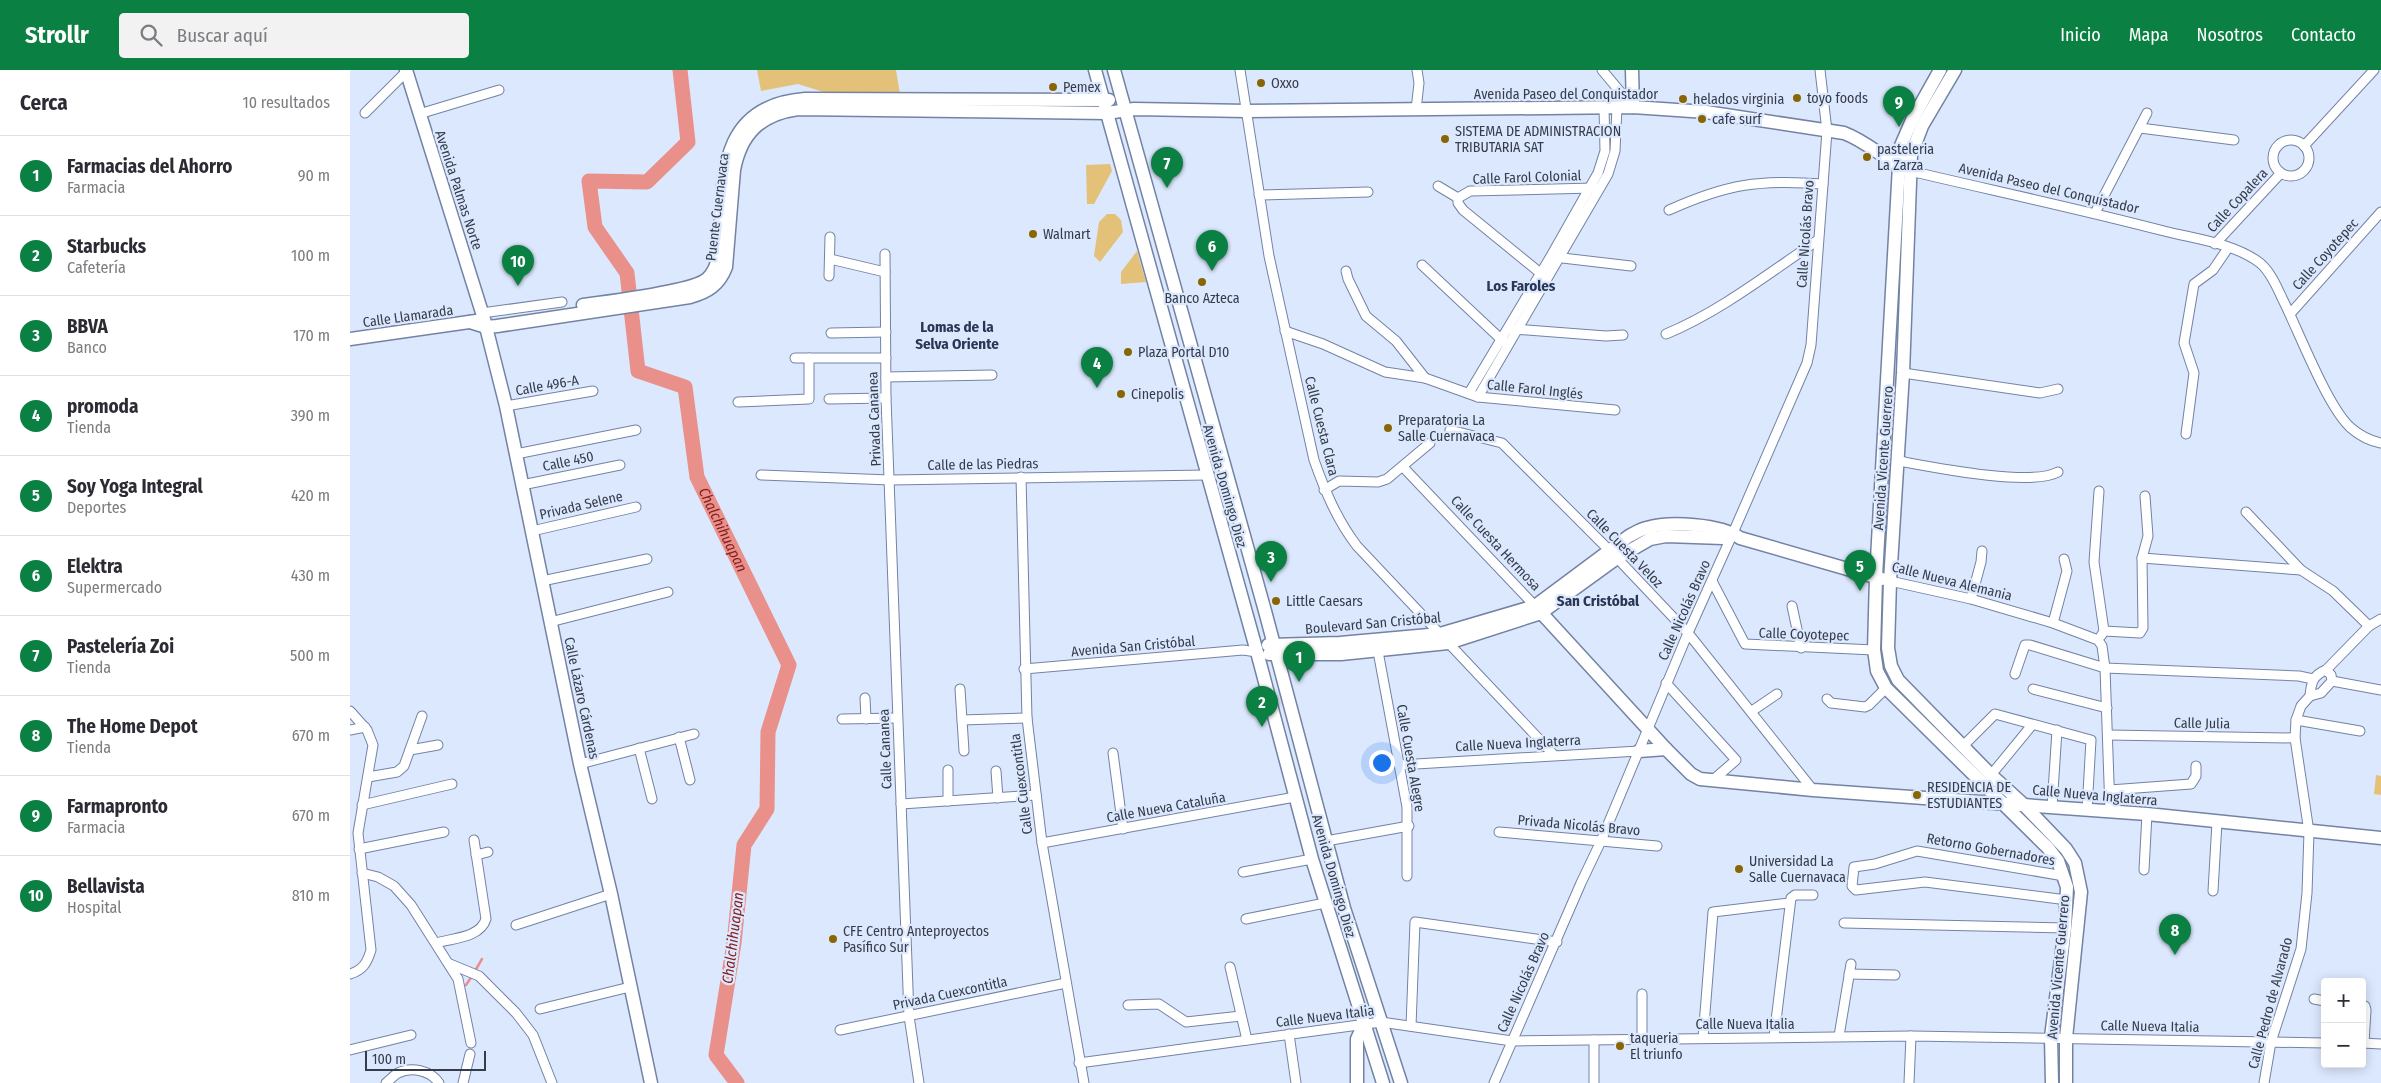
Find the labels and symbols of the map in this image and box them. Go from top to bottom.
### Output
place label: Oxxo [1271,75,1299,92]
marker: Oxxo [1255,77,1267,89]
place label: Pemex [1063,79,1101,96]
marker: Pemex [1047,81,1059,93]
street label: Avenida Paseo del Conquistador [1474,86,1658,103]
pin: 9 [1883,86,1915,127]
place label: toyo foods [1807,90,1868,107]
place label: helados virginia [1693,91,1784,108]
marker: toyo foods [1791,92,1803,104]
marker: helados virginia [1677,93,1689,105]
place label: cafe surf [1712,111,1763,128]
marker: cafe surf [1696,113,1708,125]
place label: SISTEMA DE ADMINISTRACION TRIBUTARIA SAT [1455,123,1621,156]
street label: Avenida Palmas Norte [431,128,486,252]
marker: SISTEMA DE ADMINISTRACION TRIBUTARIA SAT [1439,133,1451,145]
place label: pasteleria La Zarza [1877,141,1934,174]
pin: 7 [1151,147,1183,188]
marker: pasteleria La Zarza [1861,151,1873,163]
street label: Puente Cuernavaca [702,152,733,262]
street label: Avenida Paseo del Conquistador [1957,159,2141,218]
street label: Calle Copalera [2203,165,2271,236]
street label: Calle Farol Colonial [1472,167,1582,188]
street label: Calle Nicolás Bravo [1793,179,1818,289]
street label: Calle Coyotepec [2289,215,2362,294]
place label: Walmart [1043,226,1091,243]
marker: Walmart [1027,228,1039,240]
pin: 6 [1196,230,1228,271]
pin: 10 [502,245,534,286]
marker: Banco Azteca [1196,276,1208,288]
district label: Los Faroles [1487,277,1556,295]
place label: Banco Azteca [1164,290,1240,307]
street label: Calle Llamarada [362,302,454,331]
district label: Lomas de la Selva Oriente [915,318,999,353]
place label: Plaza Portal D10 [1138,344,1229,361]
marker: Plaza Portal D10 [1122,346,1134,358]
pin: 4 [1081,347,1113,388]
street label: Calle 496-A [514,371,581,399]
street label: Privada Cananea [864,371,885,467]
street label: Calle Cuesta Clara [1301,375,1342,478]
street label: Calle Farol Inglés [1486,376,1584,403]
street label: Avenida Vicente Guerrero [1870,385,1897,531]
place label: Cinepolis [1131,386,1184,403]
marker: Cinepolis [1115,388,1127,400]
place label: Preparatoria La Salle Cuernavaca [1398,412,1495,445]
marker: Preparatoria La Salle Cuernavaca [1382,422,1394,434]
street label: Avenida Domingo Diez [1199,423,1250,550]
street label: Calle 450 [541,448,595,475]
street label: Calle de las Piedras [927,455,1039,474]
water label: Chalchihuapan [695,485,751,575]
street label: Privada Selene [538,488,624,523]
street label: Calle Cuesta Hermosa [1447,492,1544,595]
street label: Calle Cuesta Veloz [1583,505,1667,592]
pin: 3 [1255,541,1287,582]
pin: 5 [1844,550,1876,591]
street label: Calle Nicolás Bravo [1655,557,1714,663]
street label: Calle Nueva Alemania [1890,558,2014,605]
district label: San Cristóbal [1557,592,1640,610]
place label: Little Caesars [1286,593,1363,610]
marker: Little Caesars [1270,595,1282,607]
street label: Boulevard San Cristóbal [1304,609,1442,638]
street label: Calle Coyotepec [1758,624,1850,645]
street label: Avenida San Cristóbal [1070,633,1196,660]
street label: Calle Lázaro Cárdenas [560,635,603,761]
pin: 1 [1283,641,1315,682]
pin: 2 [1246,686,1278,727]
street label: Calle Cuesta Alegre [1393,703,1428,813]
street label: Calle Cananea [876,708,895,789]
street label: Calle Julia [2174,715,2230,732]
street label: Calle Cuexcontitla [1007,732,1036,835]
street label: Calle Nueva Inglaterra [1455,732,1581,755]
your location [1369,750,1395,776]
place label: RESIDENCIA DE ESTUDIANTES [1927,779,2011,812]
street label: Calle Nueva Inglaterra [2032,782,2158,809]
street label: Calle Nueva Cataluña [1105,789,1227,826]
marker: RESIDENCIA DE ESTUDIANTES [1911,789,1923,801]
street label: Privada Nicolás Bravo [1517,812,1641,839]
street label: Avenida Domingo Diez [1308,813,1359,940]
street label: Retorno Gobernadores [1925,830,2056,869]
place label: Universidad La Salle Cuernavaca [1749,853,1846,886]
marker: Universidad La Salle Cuernavaca [1733,863,1745,875]
water label: Chalchihuapan [718,891,748,985]
street label: Avenida Vicente Guerrero [2044,894,2073,1040]
pin: 8 [2159,914,2191,955]
place label: CFE Centro Anteproyectos Pasífico Sur [843,923,989,956]
street label: Calle Nicolás Bravo [1494,929,1553,1035]
marker: CFE Centro Anteproyectos Pasífico Sur [827,933,839,945]
street label: Calle Pedro de Alvarado [2245,936,2296,1071]
street label: Privada Cuexcontitla [891,973,1009,1014]
street label: Calle Nueva Italia [1275,1002,1375,1031]
street label: Calle Nueva Italia [1695,1016,1795,1033]
street label: Calle Nueva Italia [2100,1017,2200,1036]
place label: taqueria El triunfo [1630,1030,1683,1063]
marker: taqueria El triunfo [1614,1040,1626,1052]
scale bar [365,1048,486,1071]

